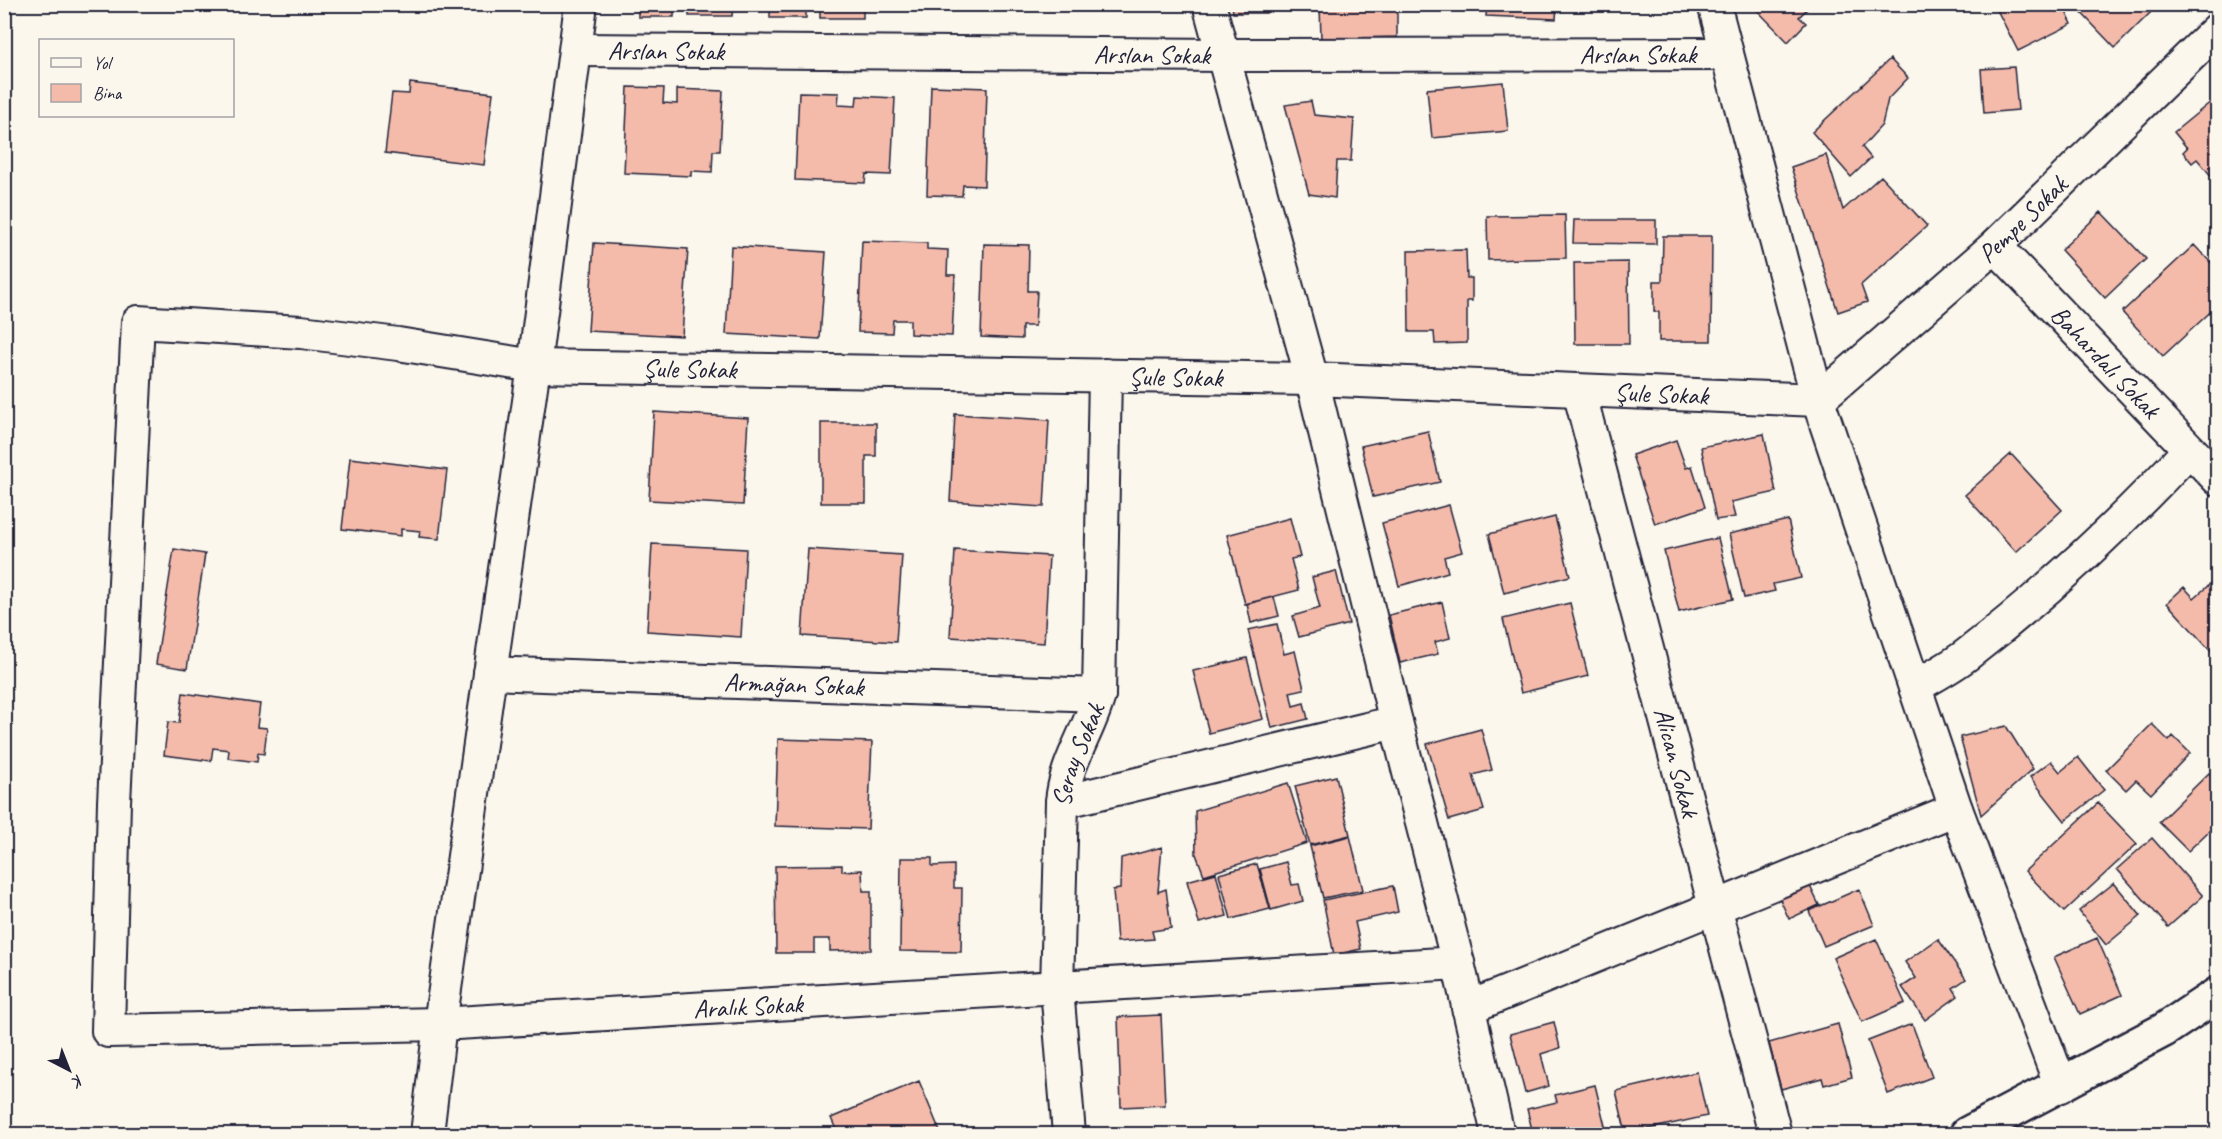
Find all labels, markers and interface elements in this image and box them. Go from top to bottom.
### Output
street label: Arslan Sokak [608,34,727,68]
street label: Arslan Sokak [1094,38,1213,72]
street label: Arslan Sokak [1580,38,1699,71]
legend [39,39,234,117]
text: Yol [93,52,113,74]
text: Bina [93,82,123,104]
street label: Pempe Sokak [1971,167,2076,270]
street label: Bahardalı Sokak [2043,298,2168,427]
street label: Şule Sokak [642,352,739,386]
street label: Şule Sokak [1128,360,1225,395]
street label: Şule Sokak [1614,376,1711,413]
street label: Armağan Sokak [723,665,867,704]
street label: Seray Sokak [1046,697,1113,808]
street label: Alican Sokak [1646,704,1707,822]
street label: Aralık Sokak [693,987,806,1026]
north arrow [39,1040,99,1100]
text: K [66,1070,88,1093]

